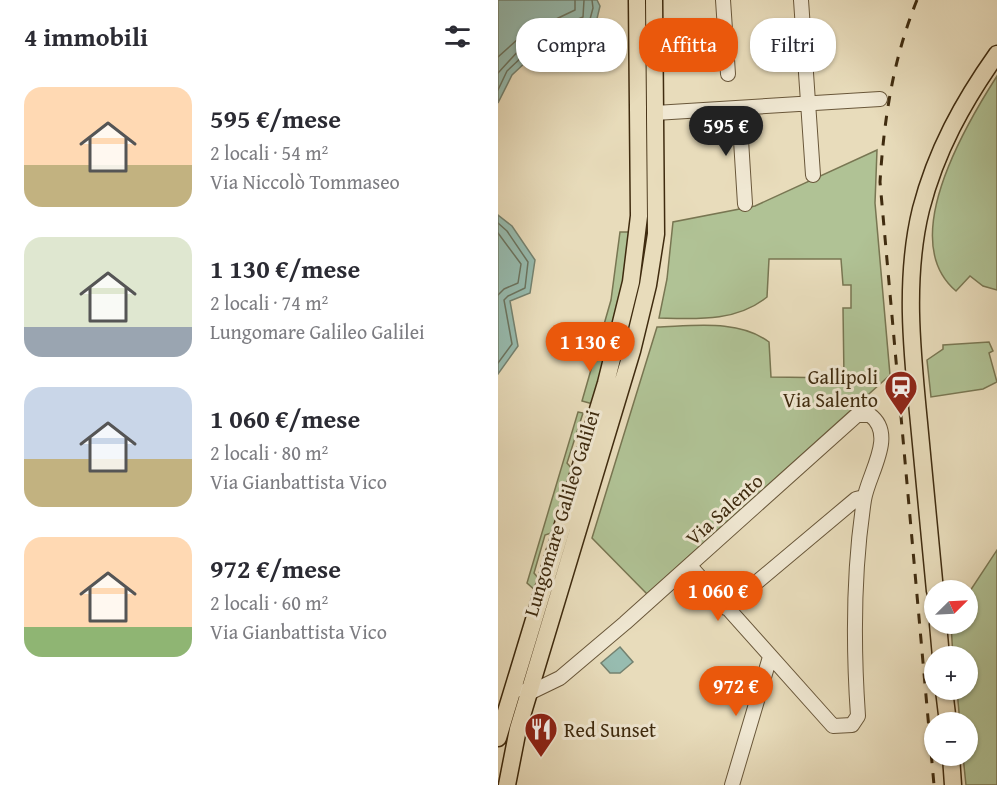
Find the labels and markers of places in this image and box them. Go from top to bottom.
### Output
pin: 595 € [684,106,768,157]
pin: 1 130 € [535,322,645,373]
place label: Gallipoli Via Salento [783,362,878,414]
station icon: Gallipoli Via Salento [883,369,919,416]
pin: 1 060 € [663,571,773,622]
pin: 972 € [694,666,778,717]
restaurant icon: Red Sunset [523,711,559,758]
place label: Red Sunset [564,715,656,744]

